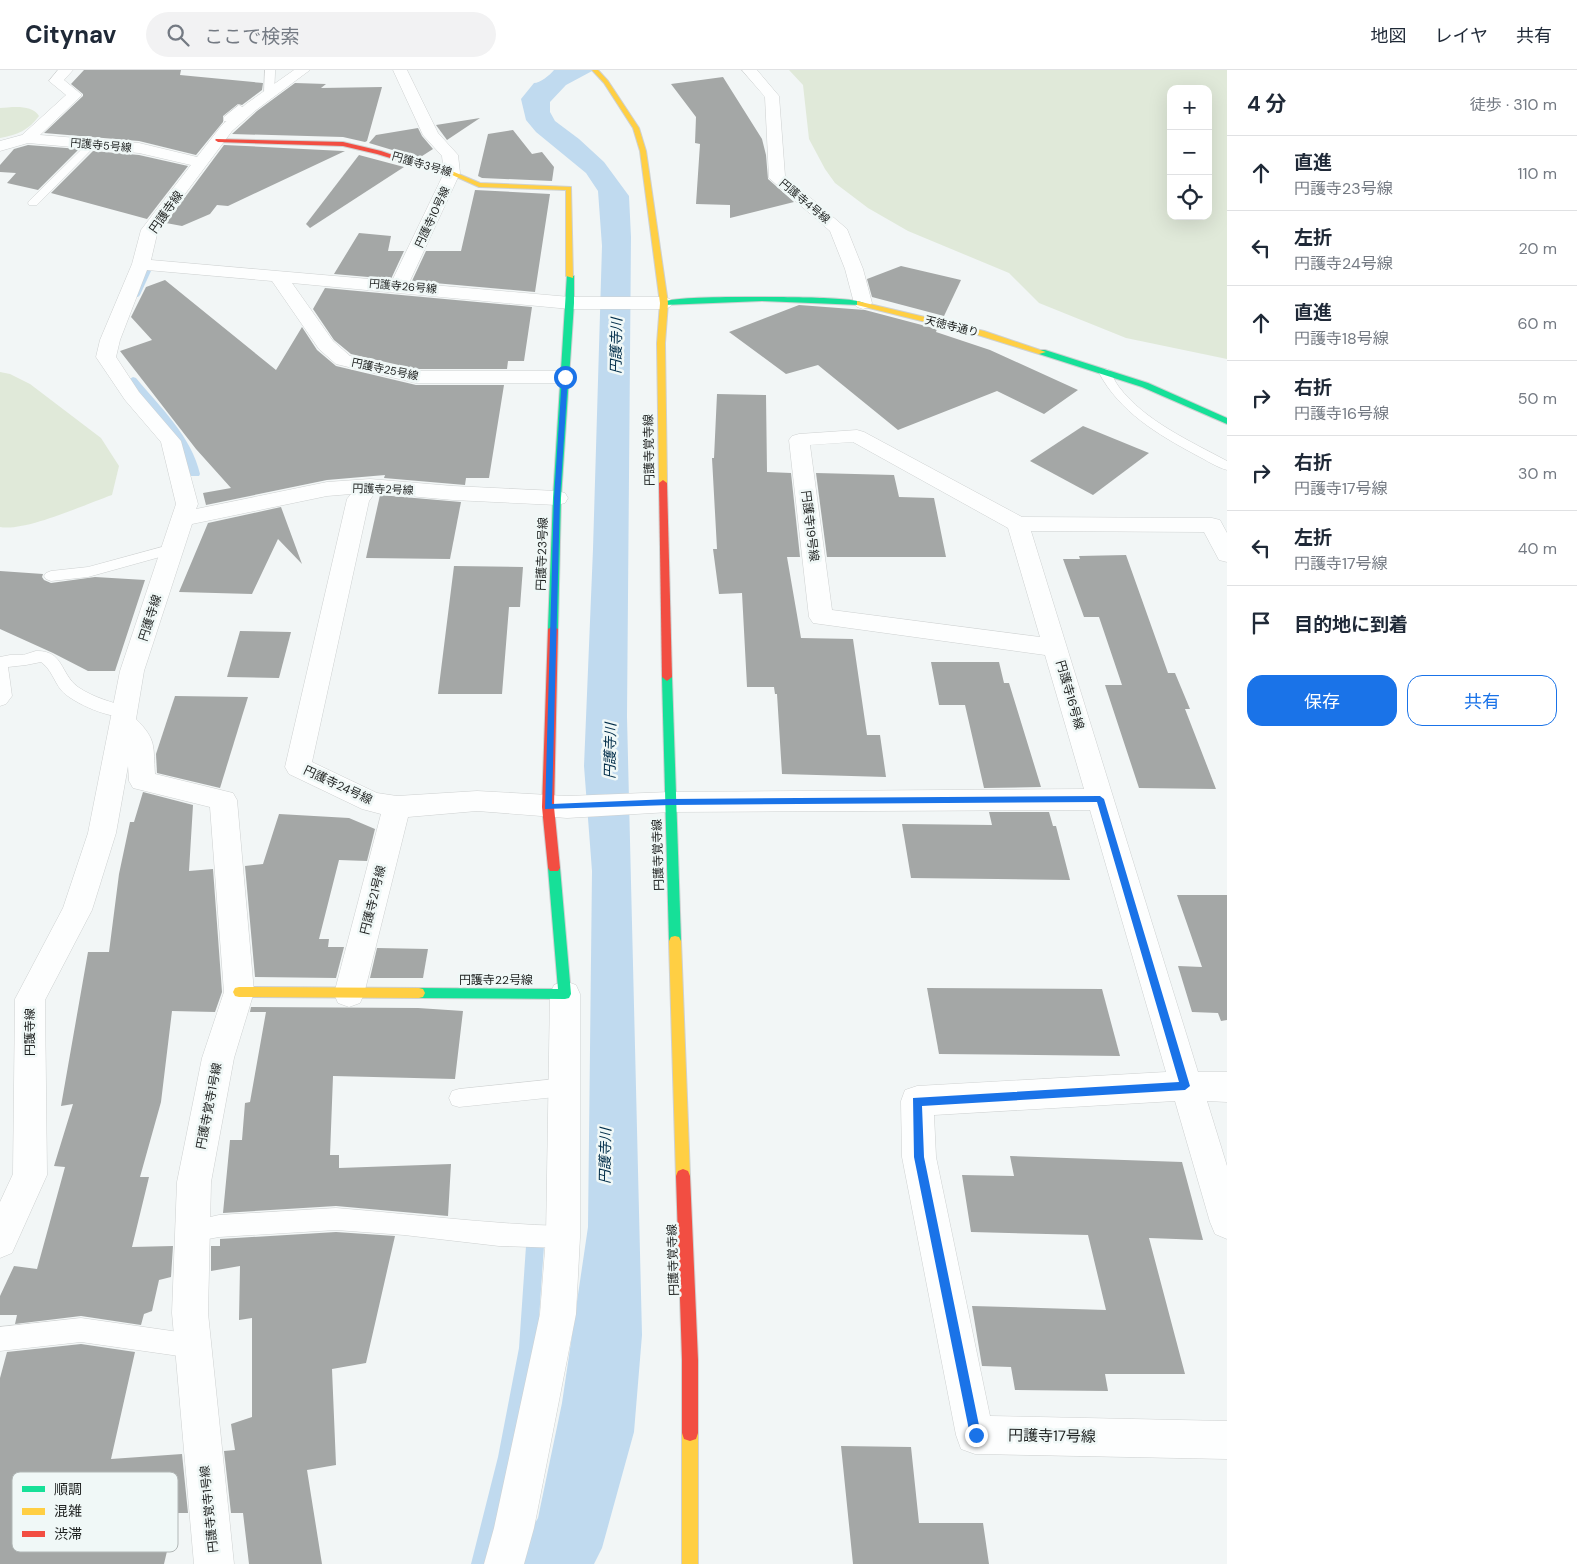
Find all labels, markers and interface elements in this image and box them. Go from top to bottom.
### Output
search box [146,12,496,57]
text: Citynav [25,19,116,50]
icon: search [164,21,192,49]
text: ここで検索 [204,24,299,49]
text: 地図 [1371,24,1407,48]
text: レイヤ [1435,24,1488,48]
text: 共有 [1516,24,1552,48]
map controls [1167,85,1212,220]
button: + [1167,85,1212,130]
text: 4 分 [1247,90,1287,118]
text: 徒歩 · 310 m [1470,94,1557,115]
button: − [1167,130,1212,175]
street label: 円護寺5号線 [70,135,132,155]
street label: 円護寺3号線 [391,149,453,179]
text: 直進 [1294,150,1332,175]
icon: ahead [1247,159,1275,187]
text: 110 m [1518,163,1557,184]
button: locate [1167,175,1212,220]
street label: 円護寺4号線 [777,176,833,226]
text: 円護寺23号線 [1294,178,1393,199]
street label: 円護寺10号線 [412,184,452,250]
street label: 円護寺線 [146,188,186,236]
text: 左折 [1294,225,1332,250]
icon: left [1247,234,1275,262]
text: 20 m [1518,238,1557,259]
text: 円護寺24号線 [1294,253,1393,274]
street label: 円護寺26号線 [368,276,438,296]
text: 直進 [1294,300,1332,325]
icon: ahead [1247,309,1275,337]
street label: 天徳寺通り [924,313,980,339]
text: 60 m [1517,313,1557,334]
water label: 円護寺川 [607,316,626,374]
text: 円護寺18号線 [1294,328,1389,349]
street label: 円護寺25号線 [350,355,420,383]
route start [554,366,577,389]
text: 右折 [1294,375,1332,400]
icon: right [1247,384,1275,412]
text: 50 m [1518,388,1557,409]
text: 円護寺16号線 [1294,403,1389,424]
street label: 円護寺覚寺線 [640,414,658,486]
text: 右折 [1294,450,1332,475]
icon: right [1247,459,1275,487]
text: 30 m [1518,463,1557,484]
text: 円護寺17号線 [1294,478,1388,499]
street label: 円護寺2号線 [352,481,414,497]
street label: 円護寺19号線 [798,490,822,562]
street label: 円護寺23号線 [533,517,551,591]
text: 左折 [1294,525,1332,550]
icon: left [1247,534,1275,562]
text: 40 m [1518,538,1557,559]
text: 円護寺17号線 [1294,553,1388,574]
street label: 円護寺線 [135,593,165,643]
icon: arrive [1247,609,1275,637]
text: 目的地に到着 [1294,612,1408,637]
street label: 円護寺16号線 [1052,659,1088,731]
button: 保存 [1247,675,1397,726]
button: 共有 [1407,675,1557,726]
water label: 円護寺川 [601,721,620,779]
street label: 円護寺24号線 [301,762,375,808]
street label: 円護寺覚寺線 [649,819,667,891]
street label: 円護寺21号線 [357,864,389,936]
street label: 円護寺22号線 [459,972,533,988]
street label: 円護寺線 [22,1008,38,1056]
street label: 円護寺覚寺1号線 [193,1061,225,1151]
water label: 円護寺川 [596,1126,615,1184]
street label: 円護寺覚寺線 [664,1224,682,1296]
route end [965,1424,988,1447]
street label: 円護寺17号線 [1008,1425,1096,1447]
street label: 円護寺覚寺1号線 [196,1465,222,1553]
legend [12,1472,178,1552]
text: 順調 [54,1480,82,1498]
text: 混雑 [54,1502,82,1520]
text: 渋滞 [54,1525,82,1543]

